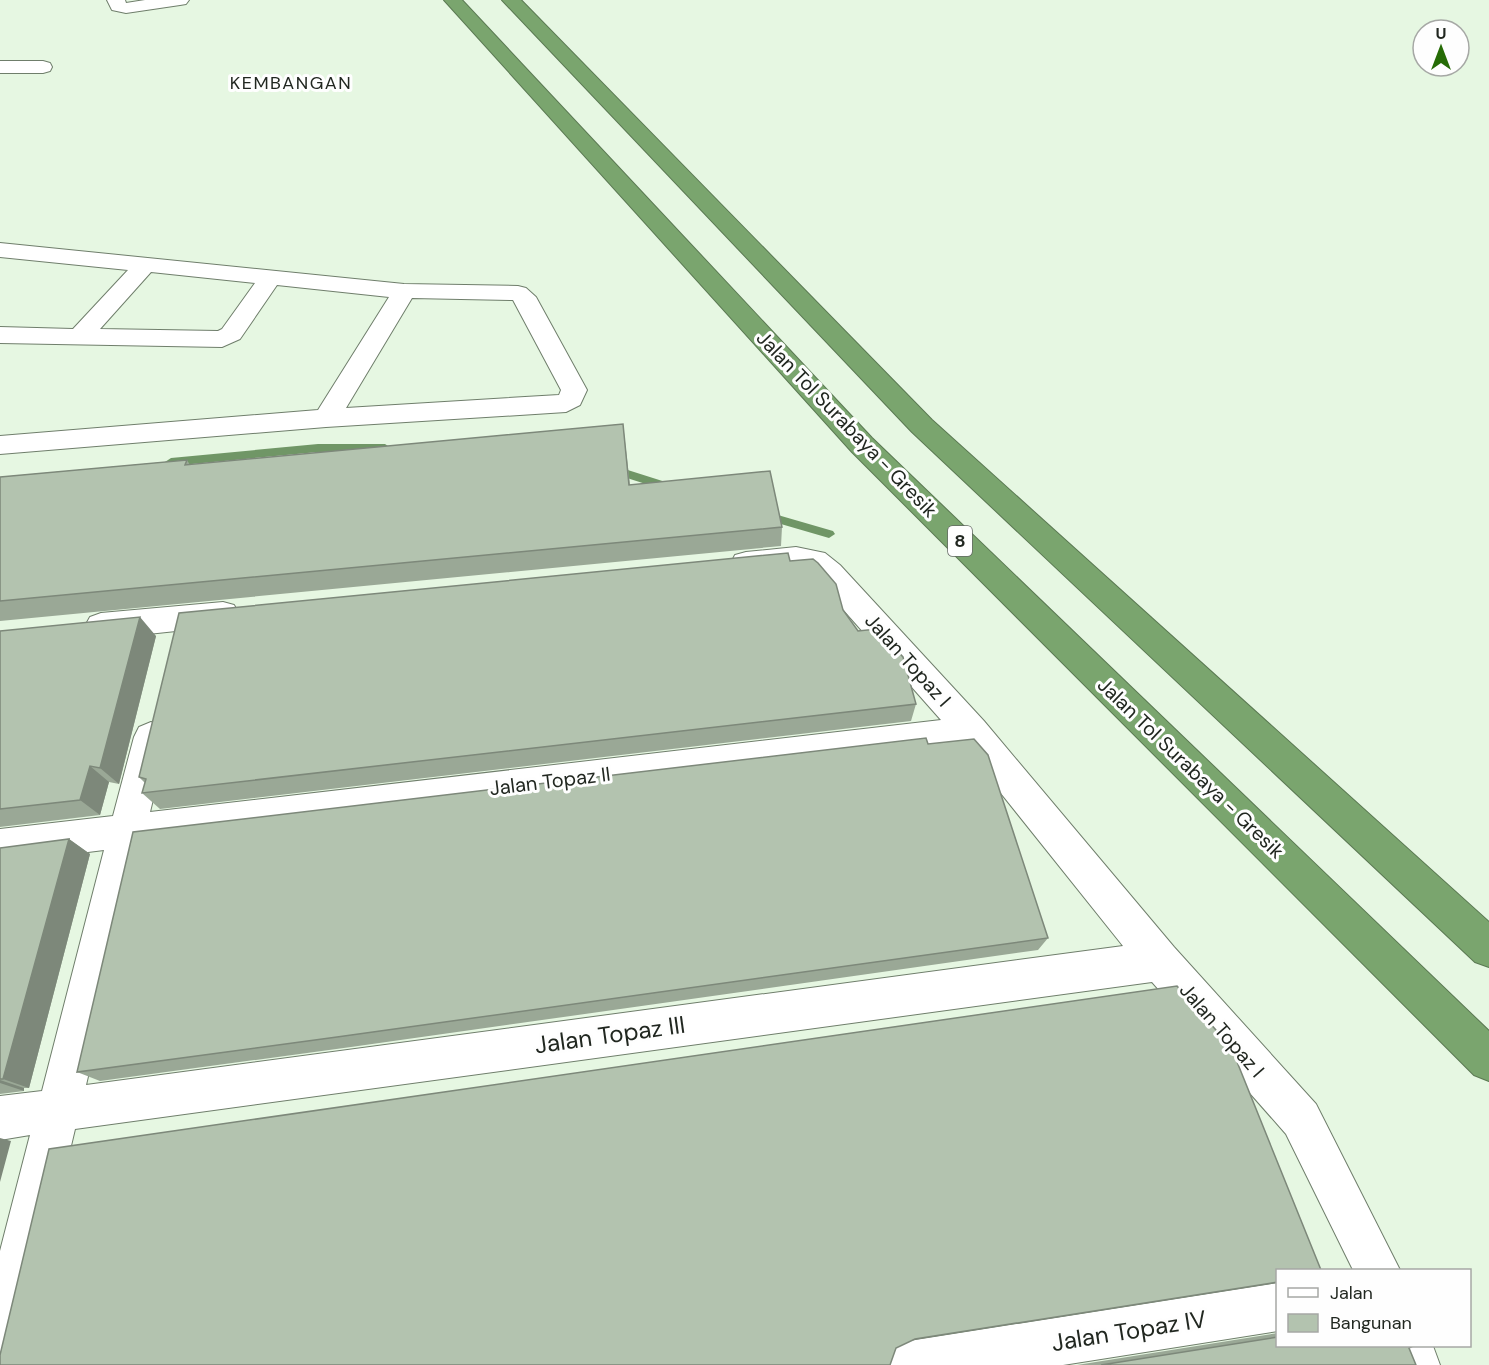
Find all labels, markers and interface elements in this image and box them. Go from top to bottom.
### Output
north arrow [1411,18,1471,78]
text: U [1436,23,1446,44]
district label: KEMBANGAN [230,71,352,95]
street label: Jalan Tol Surabaya - Gresik [751,325,943,523]
road number: 8 [948,526,972,556]
street label: Jalan Topaz I [859,608,957,712]
street label: Jalan Tol Surabaya - Gresik [1092,672,1290,864]
street label: Jalan Topaz II [488,761,612,801]
street label: Jalan Topaz I [1174,977,1270,1083]
street label: Jalan Topaz III [533,1009,687,1060]
legend [1276,1269,1471,1347]
text: Jalan [1330,1281,1373,1305]
street label: Jalan Topaz IV [1049,1303,1209,1358]
text: Bangunan [1330,1311,1412,1335]

